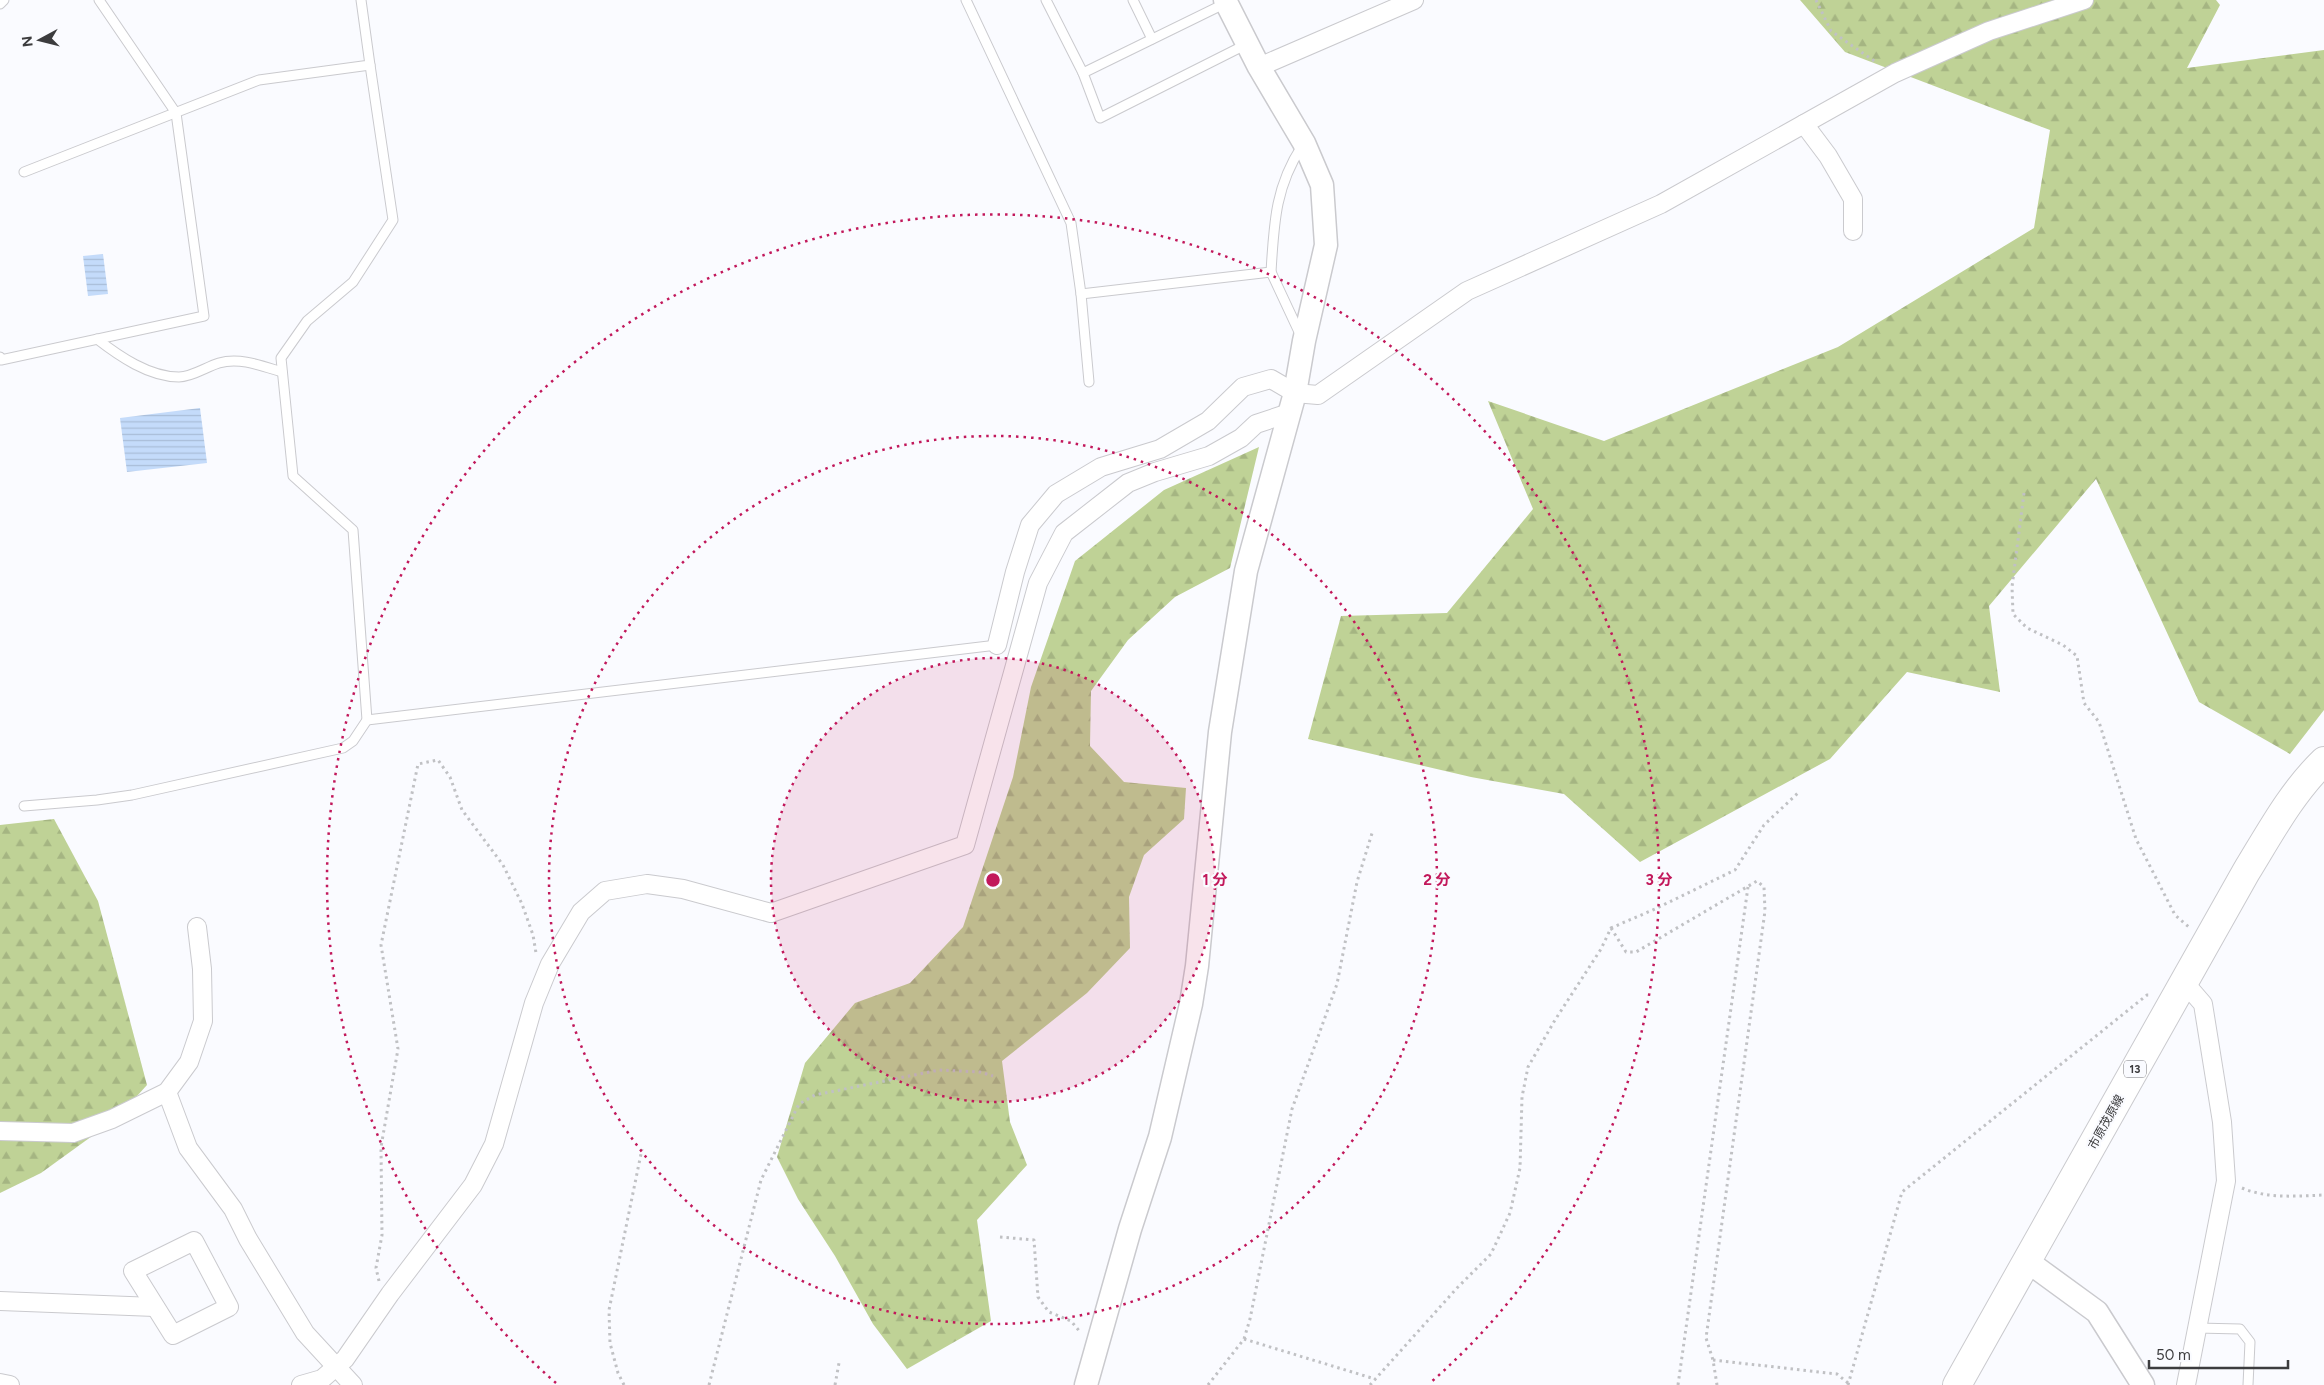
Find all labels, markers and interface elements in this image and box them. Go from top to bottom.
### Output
north arrow [15,15,65,65]
text: N [18,35,37,48]
centre of rings [984,871,1002,889]
text: 1 分 [1203,871,1227,889]
text: 2 分 [1423,871,1451,889]
text: 3 分 [1646,871,1672,889]
road number: 13 [2124,1060,2146,1078]
street label: 市原茂原線 [2085,1092,2127,1152]
scale bar [2149,1338,2288,1370]
text: 50 m [2156,1346,2191,1364]

